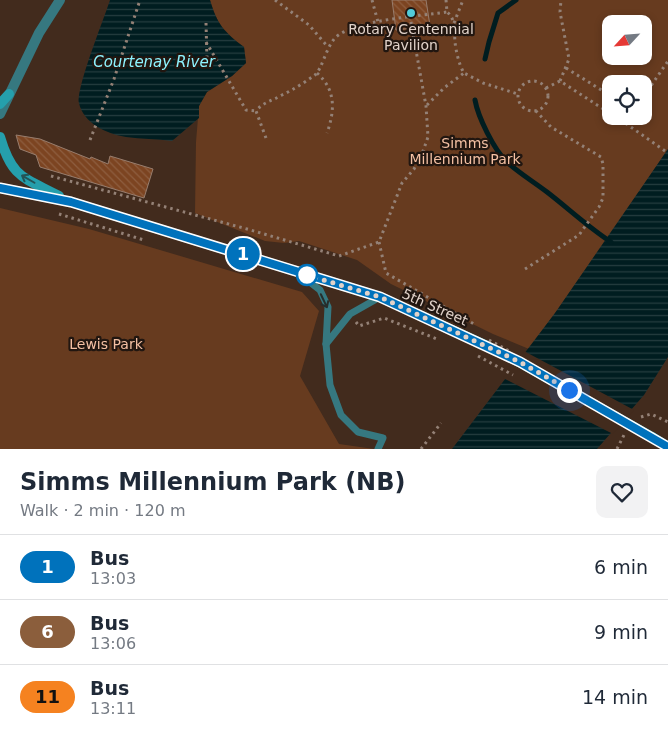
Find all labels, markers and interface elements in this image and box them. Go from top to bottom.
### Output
marker: Rotary Centennial Pavilion [405,7,417,19]
north arrow [602,15,652,65]
map controls [602,15,652,125]
place label: Rotary Centennial Pavilion [348,21,474,53]
water label: Courtenay River [93,53,216,71]
button: locate [602,75,652,125]
park label: Simms Millennium Park [409,135,521,167]
one-way arrow [21,174,35,184]
line badge: 1 [227,238,259,270]
text: 1 [237,243,249,264]
unlabelled marker [296,264,318,286]
street label: 5th Street [400,285,471,329]
one-way arrow [320,293,330,308]
park label: Lewis Park [69,336,144,352]
your location [557,378,582,403]
button: heart [596,466,648,518]
text: Simms Millennium Park (NB) [20,468,405,496]
text: Walk · 2 min · 120 m [20,501,185,520]
text: Bus [90,547,129,569]
text: 1 [41,556,54,577]
text: 6 min [594,556,648,578]
text: 13:03 [90,569,136,588]
text: Bus [90,612,129,634]
text: 6 [41,621,54,642]
text: 9 min [594,621,648,643]
text: 13:06 [90,634,136,653]
text: Bus [90,677,129,699]
text: 11 [35,686,60,707]
text: 14 min [582,686,648,708]
text: 13:11 [90,699,136,718]

